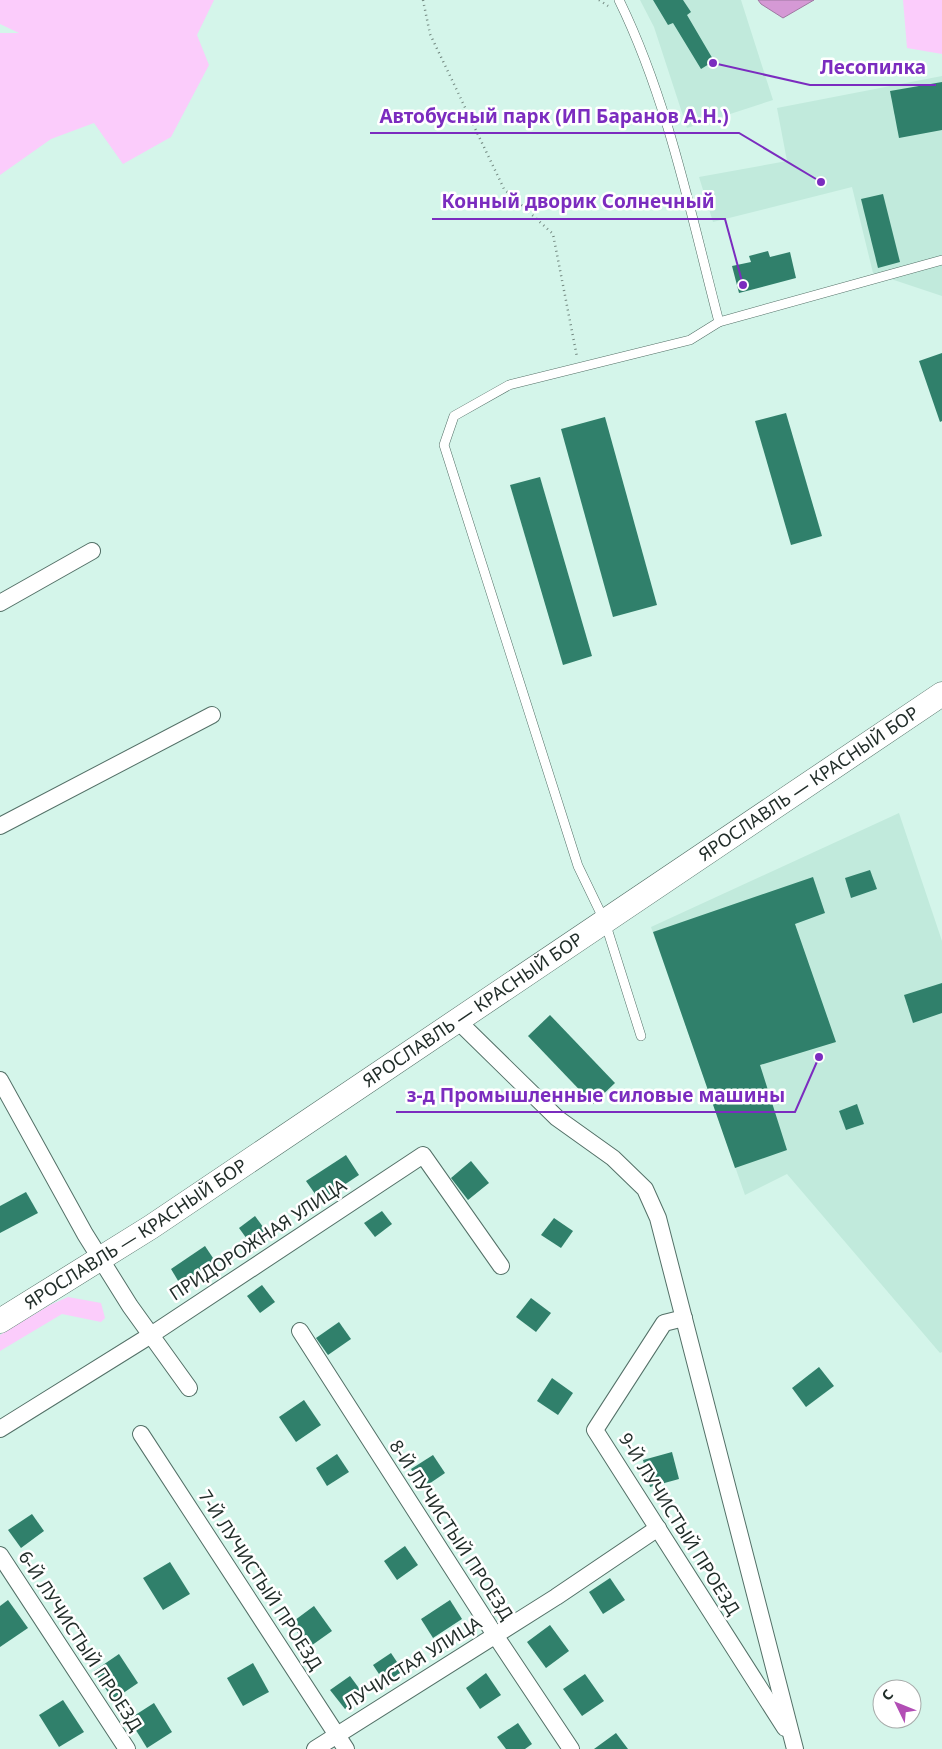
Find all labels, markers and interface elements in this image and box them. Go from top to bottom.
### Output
callout: Лесопилка [810,51,936,85]
text: Лесопилка [820,54,926,80]
callout: Автобусный парк (ИП Баранов А.Н.) [370,99,739,133]
text: Автобусный парк (ИП Баранов А.Н.) [379,103,729,129]
callout: Конный дворик Солнечный [432,185,725,219]
text: Конный дворик Солнечный [441,188,715,214]
street label: ЯРОСЛАВЛЬ — КРАСНЫЙ БОР [693,700,923,866]
street label: ЯРОСЛАВЛЬ — КРАСНЫЙ БОР [357,926,587,1092]
callout: з-д Промышленные силовые машины [396,1078,795,1112]
text: з-д Промышленные силовые машины [407,1082,785,1108]
street label: ЯРОСЛАВЛЬ — КРАСНЫЙ БОР [19,1153,251,1314]
street label: ПРИДОРОЖНАЯ УЛИЦА [164,1173,351,1305]
street label: 9-Й ЛУЧИСТЫЙ ПРОЕЗД [614,1428,746,1619]
street label: 8-Й ЛУЧИСТЫЙ ПРОЕЗД [385,1435,519,1624]
street label: 7-Й ЛУЧИСТЫЙ ПРОЕЗД [194,1485,328,1674]
street label: 6-Й ЛУЧИСТЫЙ ПРОЕЗД [14,1546,148,1735]
street label: ЛУЧИСТАЯ УЛИЦА [339,1610,486,1714]
north arrow [872,1679,922,1729]
text: С [877,1685,897,1705]

